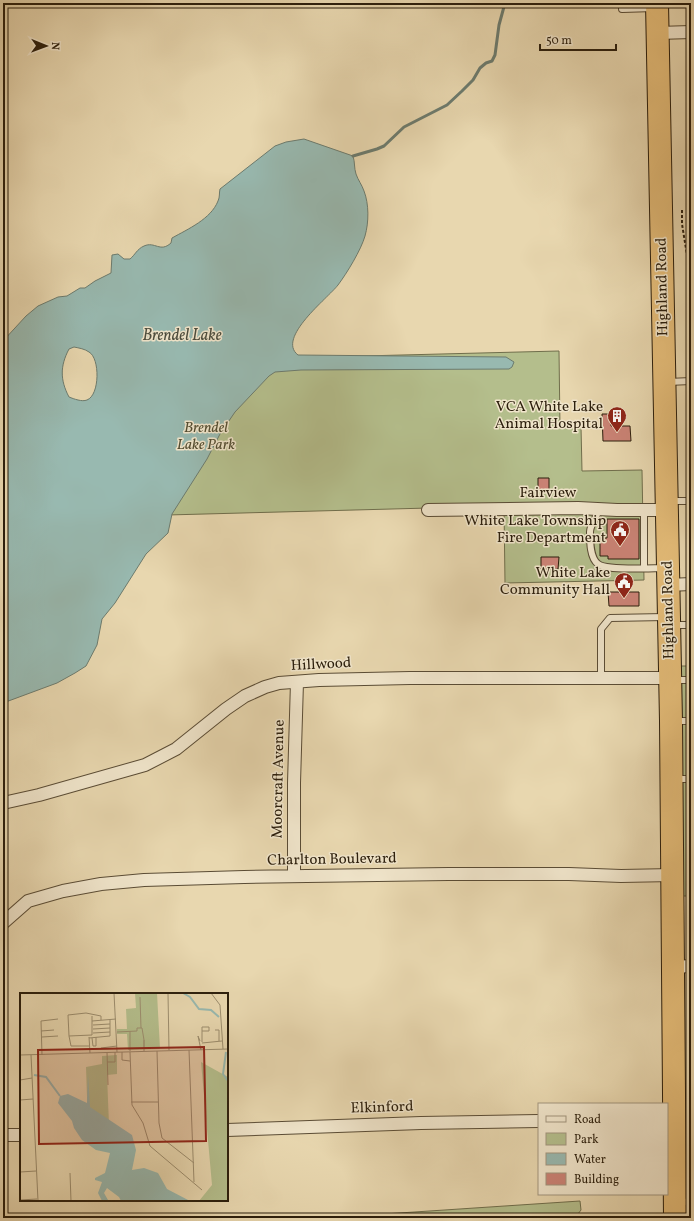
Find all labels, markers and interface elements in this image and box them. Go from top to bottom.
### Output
north arrow [26,26,66,66]
scale bar [540,26,616,52]
text: 50 m [546,33,572,49]
text: N [47,42,62,50]
street label: Highland Road [652,237,674,337]
water label: Brendel Lake [142,325,222,347]
place label: VCA White Lake Animal Hospital [495,397,603,435]
building icon: VCA White Lake Animal Hospital [606,405,628,433]
park label: Brendel Lake Park [177,418,235,456]
street label: Fairview [520,483,577,504]
place label: White Lake Township Fire Department [464,511,606,549]
public building icon: White Lake Township Fire Department [609,519,631,547]
street label: Highland Road [658,560,680,660]
place label: White Lake Community Hall [500,563,610,601]
public building icon: White Lake Community Hall [613,571,635,599]
street label: Hillwood [290,653,352,677]
street label: Moorcraft Avenue [267,719,291,839]
street label: Charlton Boulevard [267,848,397,872]
inset map [20,993,228,1201]
street label: Elkinford [350,1096,414,1120]
legend [538,1103,668,1195]
text: Road [574,1112,601,1128]
text: Park [574,1132,599,1148]
text: Water [574,1152,606,1168]
text: Building [574,1172,619,1188]

